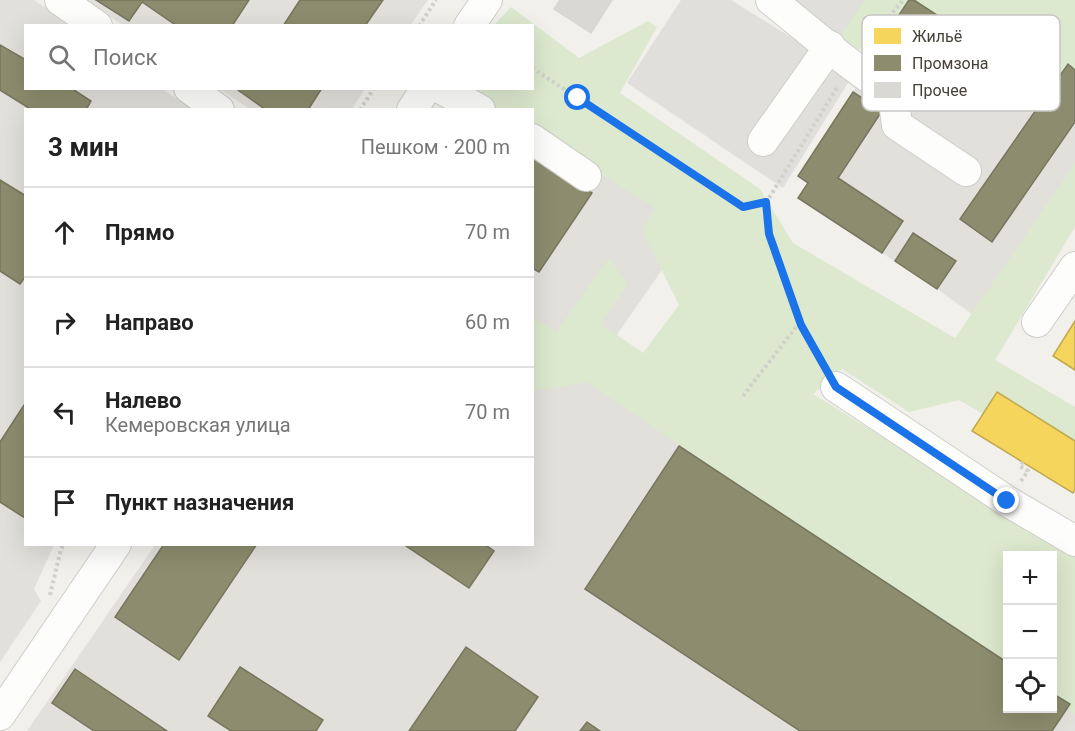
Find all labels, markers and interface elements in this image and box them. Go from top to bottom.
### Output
legend [862,15,1060,111]
search box [24,24,534,90]
text: Жильё [912,27,962,46]
icon: search [45,41,78,74]
text: Поиск [93,45,157,70]
text: Промзона [912,54,989,73]
text: Прочее [912,81,967,100]
route start [564,84,590,110]
text: 3 мин [48,132,119,162]
text: Пешком · 200 m [361,135,510,159]
icon: ahead [48,216,81,249]
text: Прямо [105,220,174,245]
text: 70 m [465,220,510,244]
icon: right [48,306,81,339]
text: Направо [105,310,194,335]
text: 60 m [465,310,510,334]
text: Налево [105,388,182,413]
icon: left [48,396,81,429]
text: 70 m [465,400,510,424]
text: Кемеровская улица [105,413,291,437]
icon: arrive [48,486,81,519]
route end [993,487,1019,513]
text: Пункт назначения [105,490,294,515]
map controls [1003,551,1057,713]
button: + [1003,551,1057,605]
button: − [1003,605,1057,659]
button: locate [1003,659,1057,713]

